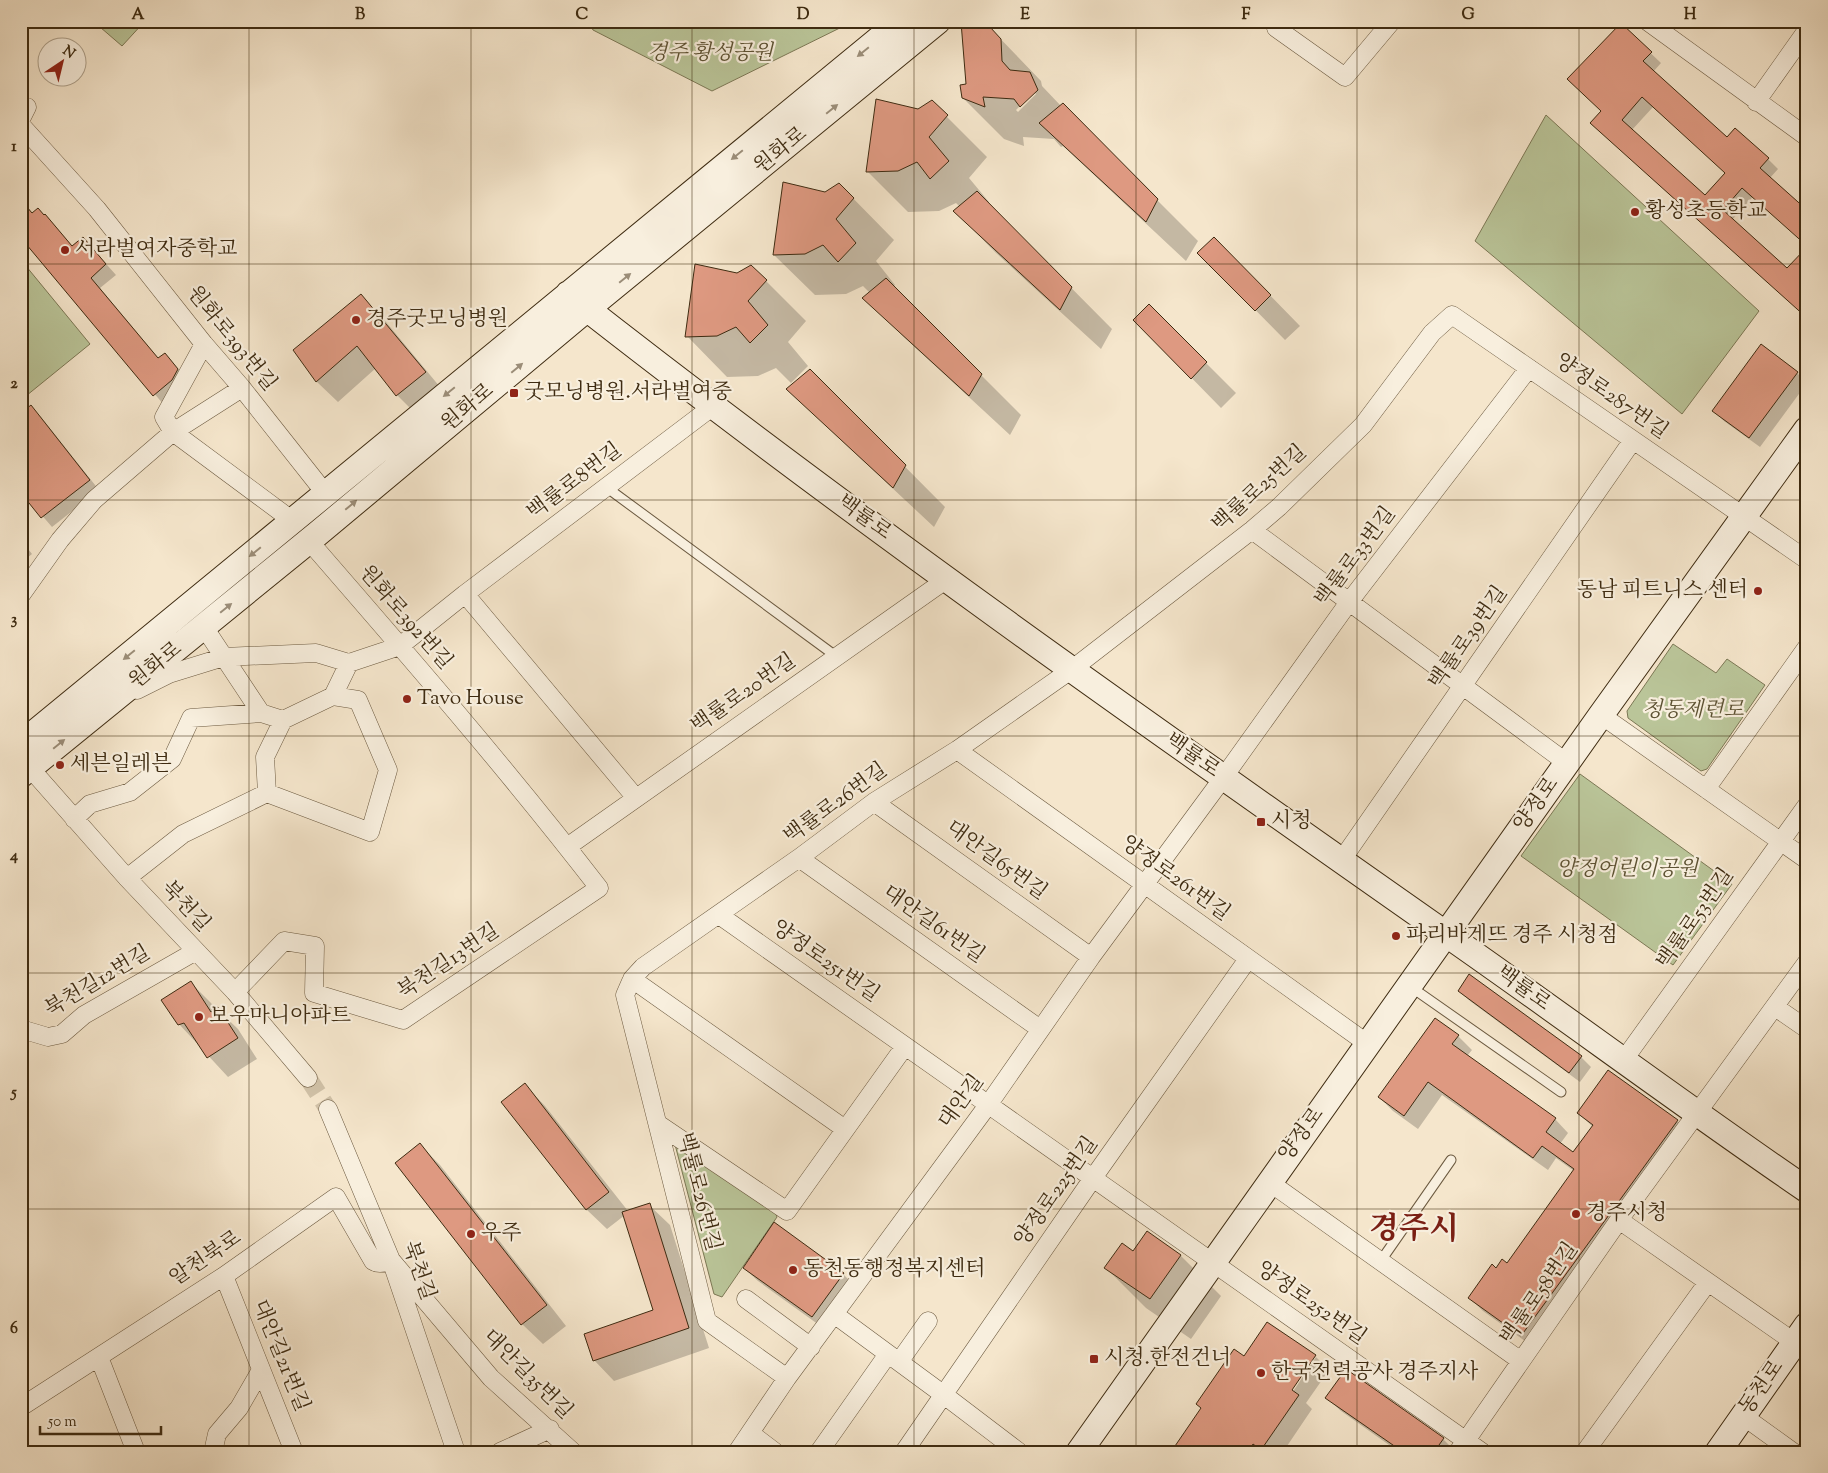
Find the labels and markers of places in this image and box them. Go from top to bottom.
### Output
place label: 황성초등학교 [1645,197,1767,227]
marker: 황성초등학교 [1629,206,1641,218]
place label: 서라벌여자중학교 [75,235,237,265]
marker: 서라벌여자중학교 [59,244,71,256]
place label: 경주굿모닝병원 [366,305,508,335]
marker: 경주굿모닝병원 [350,314,362,326]
place label: 굿모닝병원.서라벌여중 [524,378,732,408]
marker: 굿모닝병원.서라벌여중 [508,387,520,399]
place label: 동남 피트니스 센터 [1577,576,1748,606]
marker: 동남 피트니스 센터 [1752,585,1764,597]
place label: Tavo House [417,684,524,714]
marker: Tavo House [401,693,413,705]
place label: 세븐일레븐 [70,750,171,780]
marker: 세븐일레븐 [54,759,66,771]
place label: 시청 [1271,807,1312,837]
marker: 시청 [1255,816,1267,828]
place label: 파리바게뜨 경주 시청점 [1406,921,1618,951]
marker: 파리바게뜨 경주 시청점 [1390,930,1402,942]
place label: 보우마니아파트 [209,1002,351,1032]
marker: 보우마니아파트 [193,1011,205,1023]
place label: 경주시청 [1586,1199,1667,1229]
marker: 경주시청 [1570,1208,1582,1220]
place label: 우주 [481,1219,522,1249]
marker: 우주 [465,1228,477,1240]
place label: 동천동행정복지센터 [803,1255,986,1285]
marker: 동천동행정복지센터 [787,1264,799,1276]
place label: 시청.한전건너 [1104,1344,1231,1374]
marker: 시청.한전건너 [1088,1353,1100,1365]
place label: 한국전력공사 경주지사 [1271,1358,1479,1388]
marker: 한국전력공사 경주지사 [1255,1367,1267,1379]

